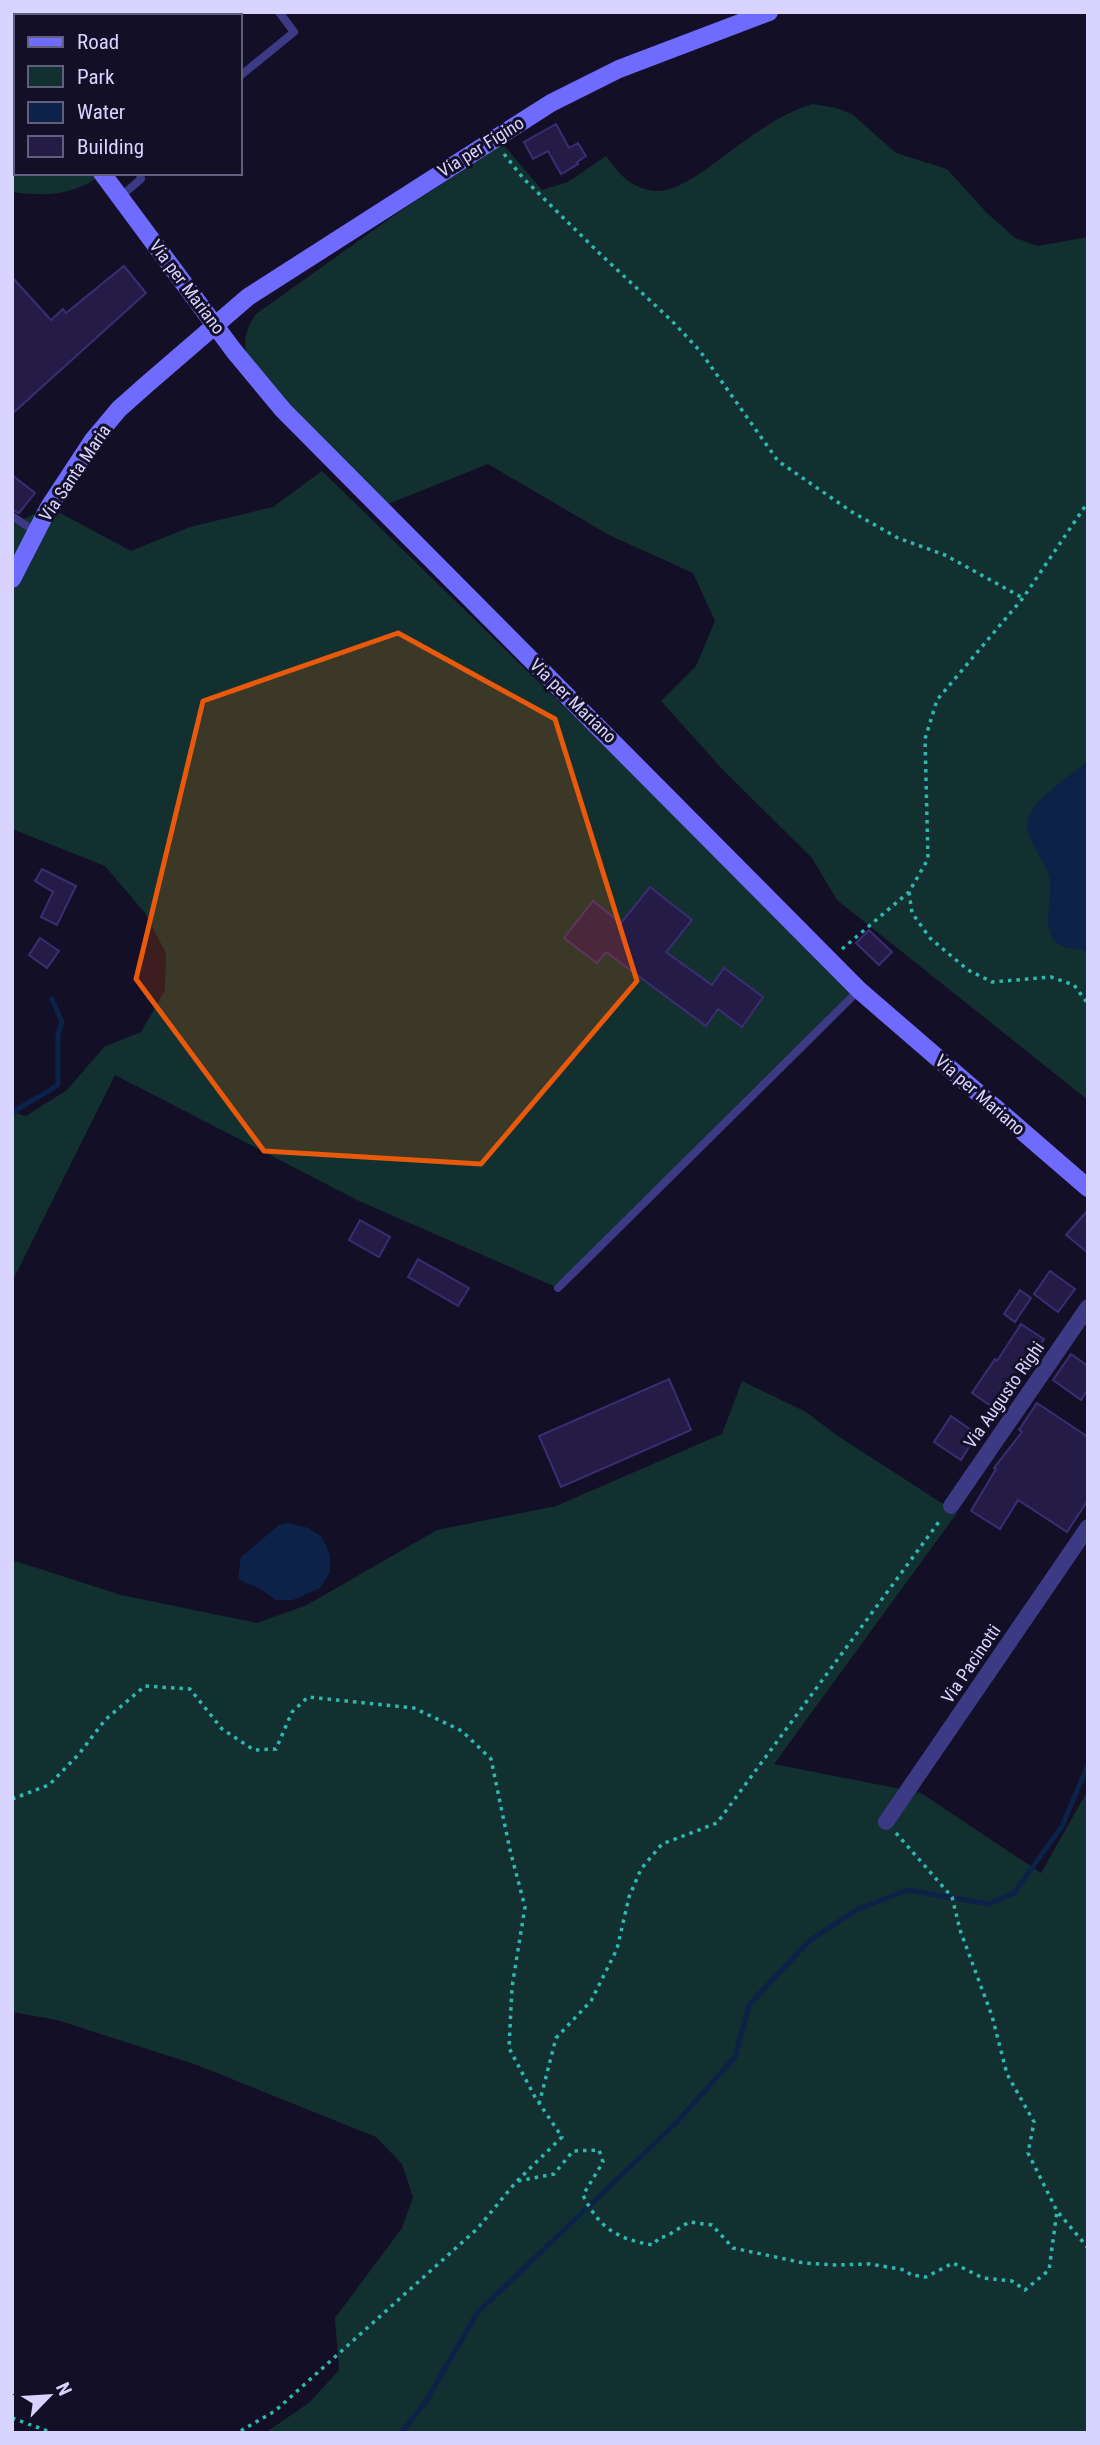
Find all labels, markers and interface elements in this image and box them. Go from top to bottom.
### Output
legend [14,14,242,175]
text: Road [77,30,119,54]
text: Park [77,65,115,89]
text: Water [77,100,125,124]
street label: Via per Figino [434,112,528,181]
text: Building [77,135,144,159]
street label: Via per Mariano [145,236,230,338]
street label: Via Santa Maria [35,420,115,525]
street label: Via per Mariano [526,654,621,747]
street label: Via per Mariano [931,1050,1030,1139]
street label: Via Augusto Righi [959,1337,1048,1452]
street label: Via Pacinotti [937,1620,1005,1707]
north arrow [14,2361,84,2431]
text: N [51,2379,77,2399]

